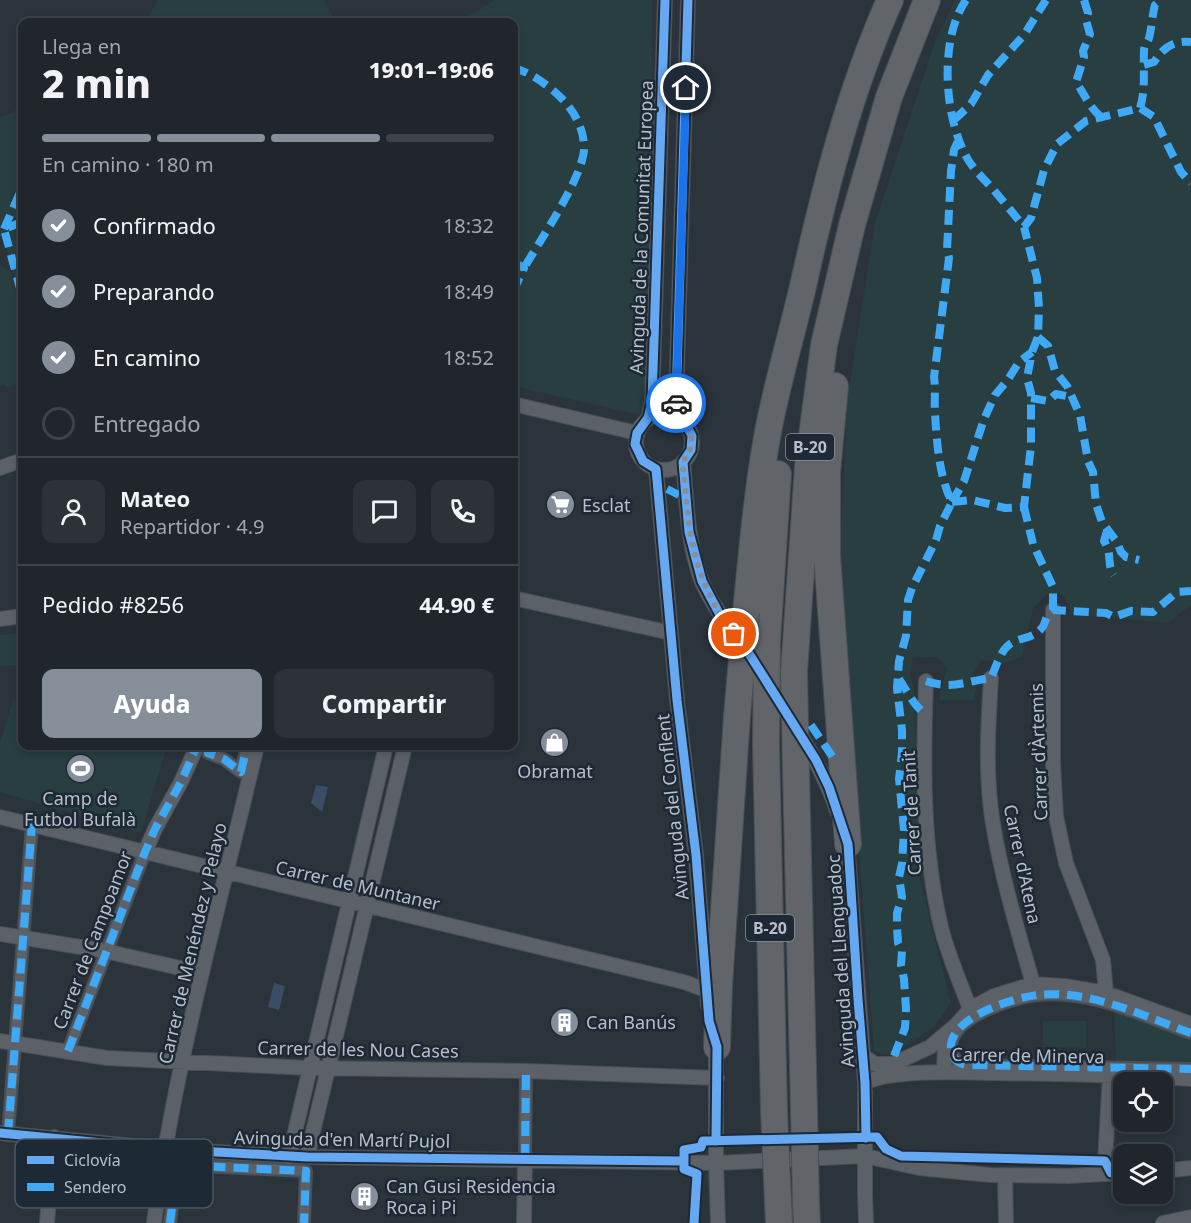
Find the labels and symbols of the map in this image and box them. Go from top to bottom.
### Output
pin [660,62,711,113]
street label: Avinguda de la Comunitat Europea [624,80,658,374]
courier [646,373,706,433]
road number: B-20 [786,434,834,460]
supermarket icon: Esclat [545,489,577,521]
place label: Esclat [582,493,631,517]
pin [708,608,759,659]
street label: Carrer d'Àrtemis [1024,683,1052,821]
street label: Avinguda del Conflent [650,712,694,901]
shop icon: Obramat [539,726,571,758]
street label: Carrer de Tanit [896,749,926,876]
sports icon: Camp de Futbol Bufalà [64,753,96,785]
place label: Obramat [517,759,593,783]
place label: Camp de Futbol Bufalà [24,786,136,831]
street label: Carrer d'Atena [999,802,1047,926]
street label: Carrer de Menéndez y Pelayo [153,820,231,1066]
street label: Carrer de Campoamor [47,847,137,1033]
street label: Avinguda del Llenguadoc [821,853,859,1068]
street label: Carrer de Muntaner [273,854,443,916]
road number: B-20 [746,915,794,941]
building icon: Can Banús [549,1006,581,1038]
place label: Can Banús [586,1010,676,1034]
street label: Carrer de les Nou Cases [257,1035,459,1063]
street label: Carrer de Minerva [951,1042,1105,1068]
street label: Avinguda d'en Martí Pujol [234,1125,450,1153]
legend [15,1139,213,1208]
text: Ciclovía [64,1149,121,1171]
place label: Can Gusi Residencia Roca i Pi [386,1174,556,1219]
text: Sendero [64,1176,127,1198]
building icon: Can Gusi Residencia Roca i Pi [349,1180,381,1212]

